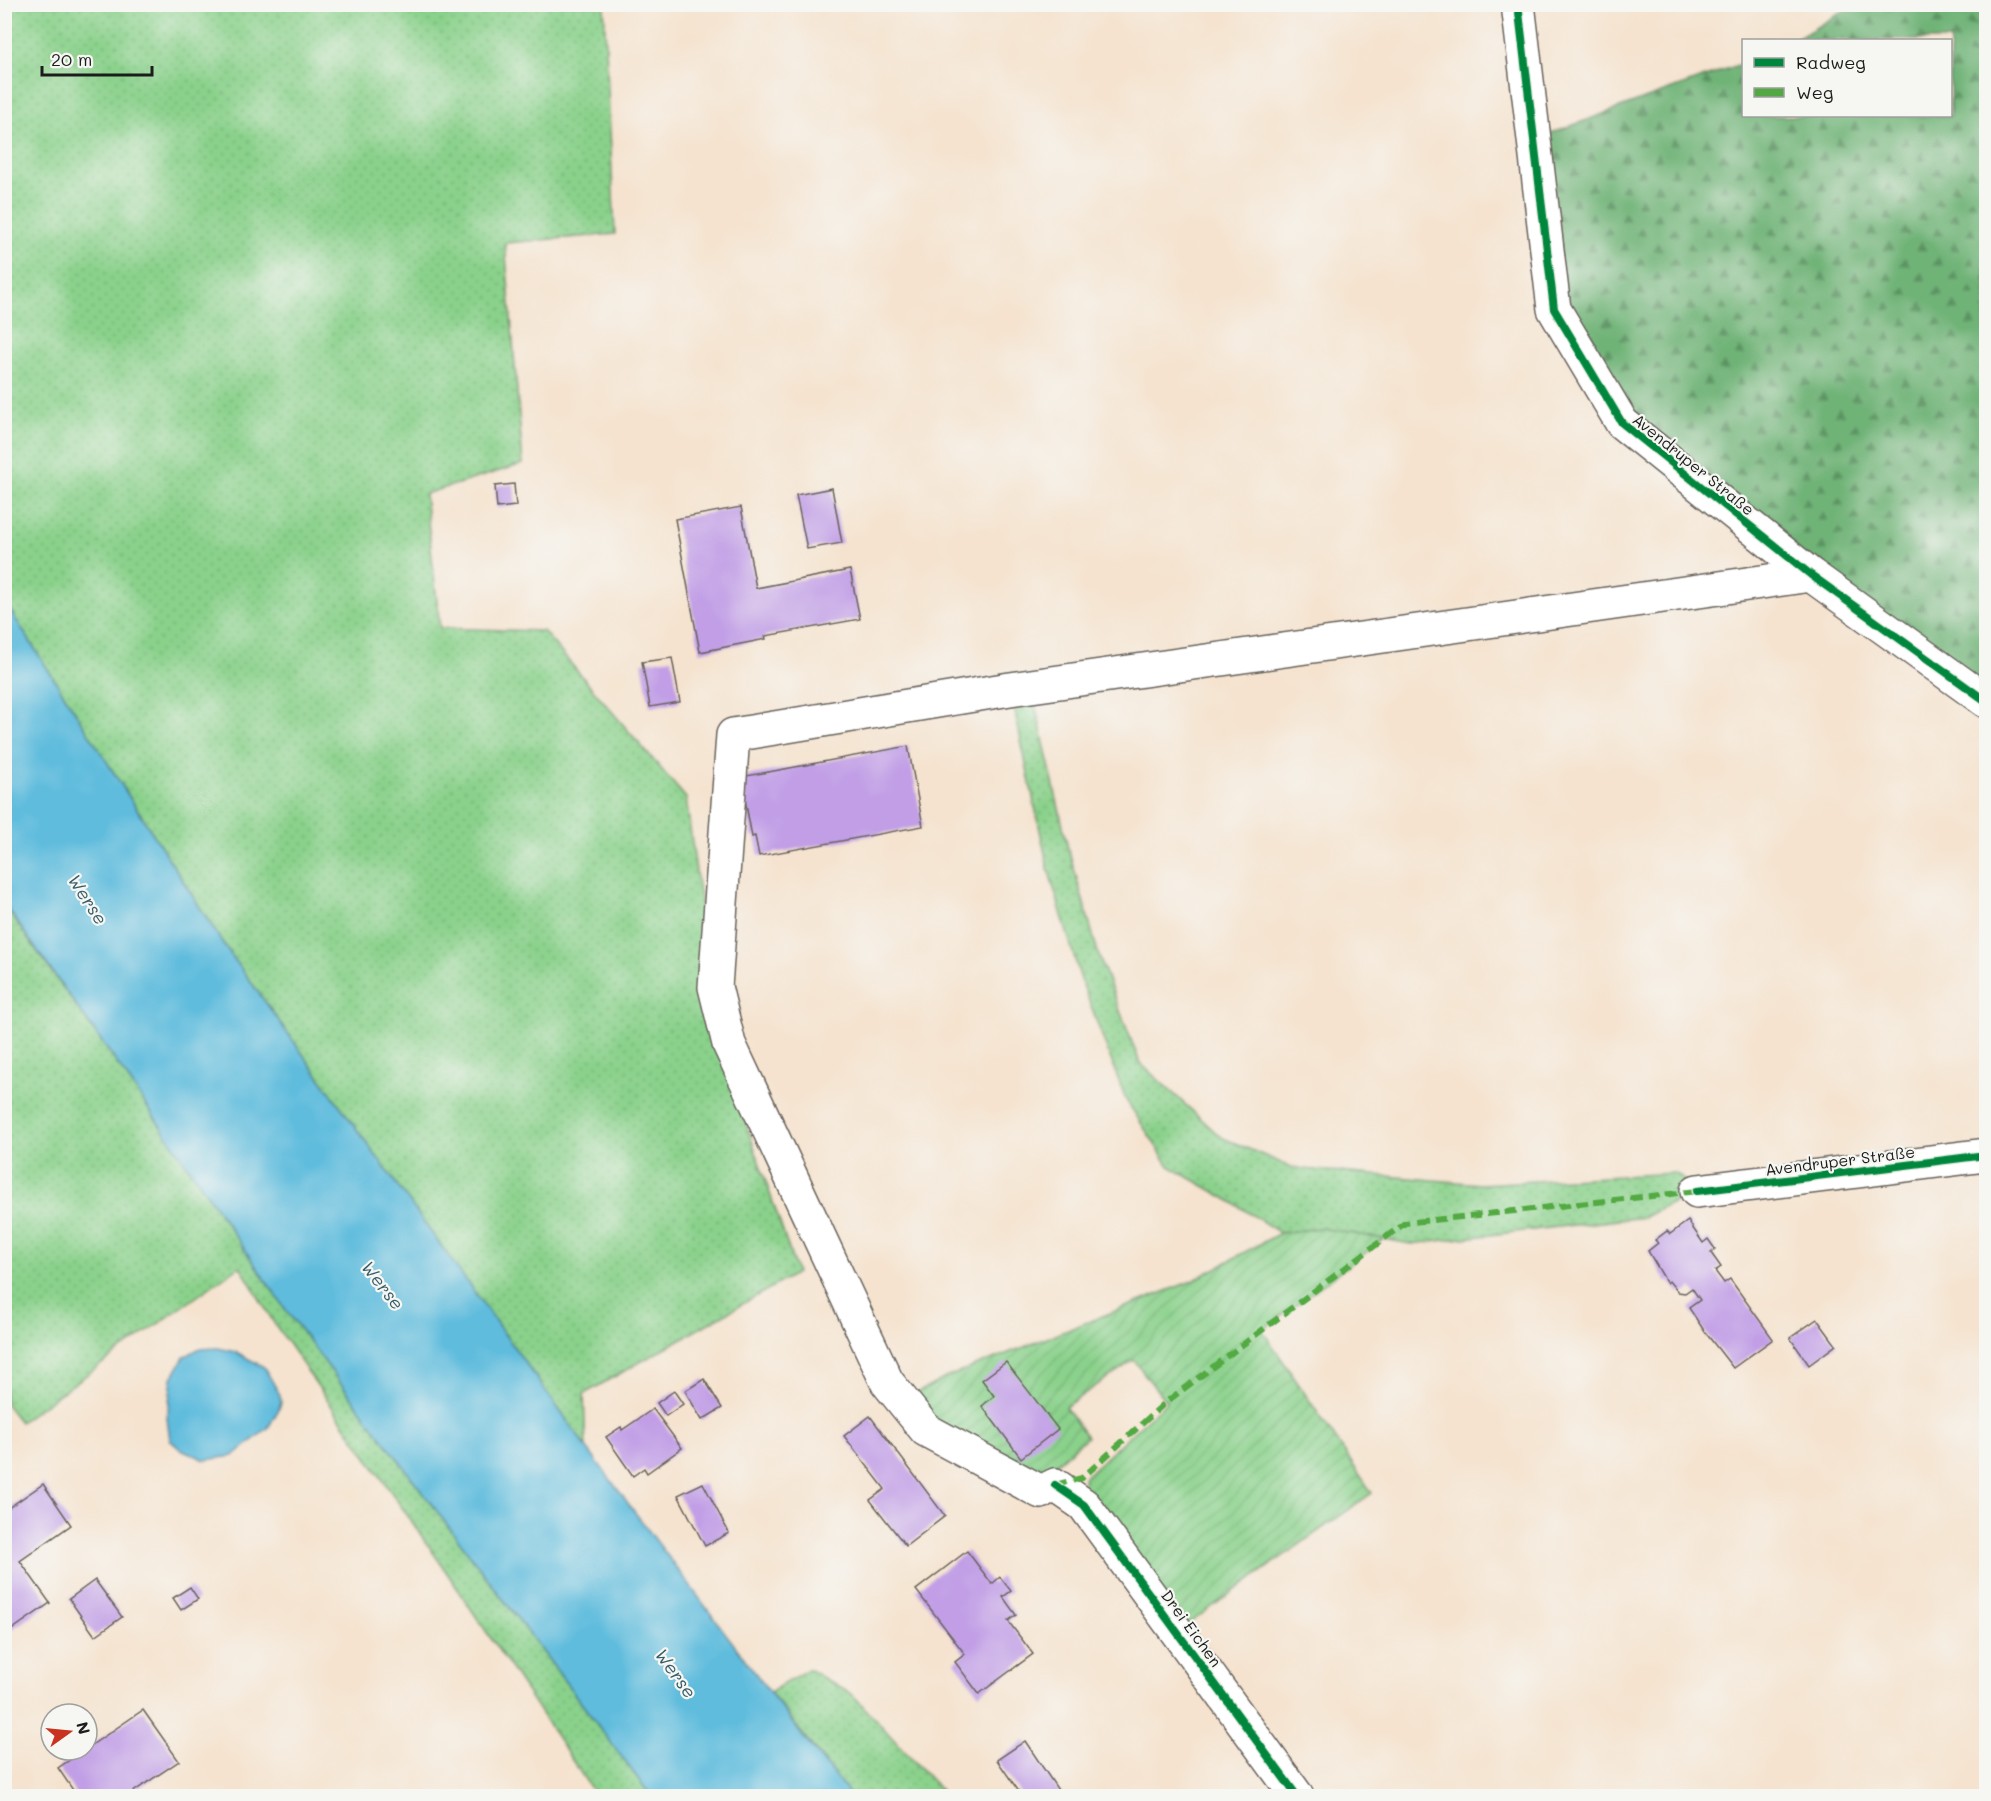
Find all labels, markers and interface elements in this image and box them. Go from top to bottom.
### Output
scale bar [42,39,152,77]
legend [1742,39,1952,117]
text: 20 m [51,47,92,71]
text: Radweg [1796,50,1866,74]
text: Weg [1796,80,1833,104]
street label: Avendruper Straße [1629,408,1759,520]
water label: Werse [63,869,113,929]
street label: Avendruper Straße [1764,1140,1916,1180]
water label: Werse [356,1256,410,1314]
street label: Drei Eichen [1157,1585,1227,1671]
water label: Werse [650,1643,702,1703]
north arrow [39,1702,99,1762]
text: N [72,1719,96,1737]

